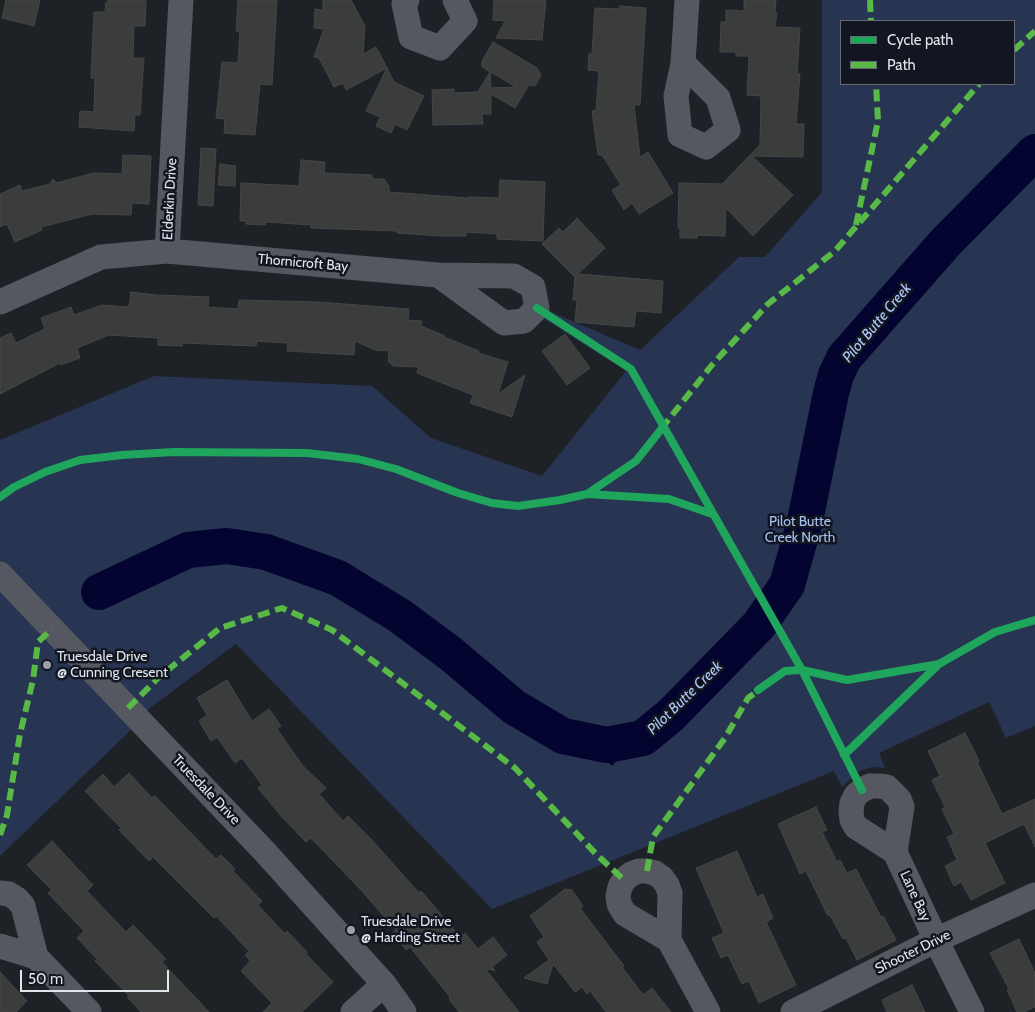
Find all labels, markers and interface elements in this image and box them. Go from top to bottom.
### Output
legend [840,20,1015,85]
text: Cycle path [887,31,953,49]
text: Path [887,56,916,74]
street label: Elderkin Drive [159,158,181,240]
street label: Thornicroft Bay [257,251,349,275]
water label: Pilot Butte Creek [839,280,915,366]
park label: Pilot Butte Creek North [765,514,835,546]
place label: Truesdale Drive @ Cunning Cresent [57,649,168,682]
water label: Pilot Butte Creek [644,658,726,738]
marker: Truesdale Drive @ Cunning Cresent [41,659,53,671]
street label: Truesdale Drive [169,752,243,828]
street label: Lane Bay [896,868,934,924]
place label: Truesdale Drive @ Harding Street [361,914,460,946]
marker: Truesdale Drive @ Harding Street [345,924,357,936]
street label: Shooter Drive [873,927,953,977]
scale bar [22,960,171,992]
text: 50 m [28,970,63,988]

